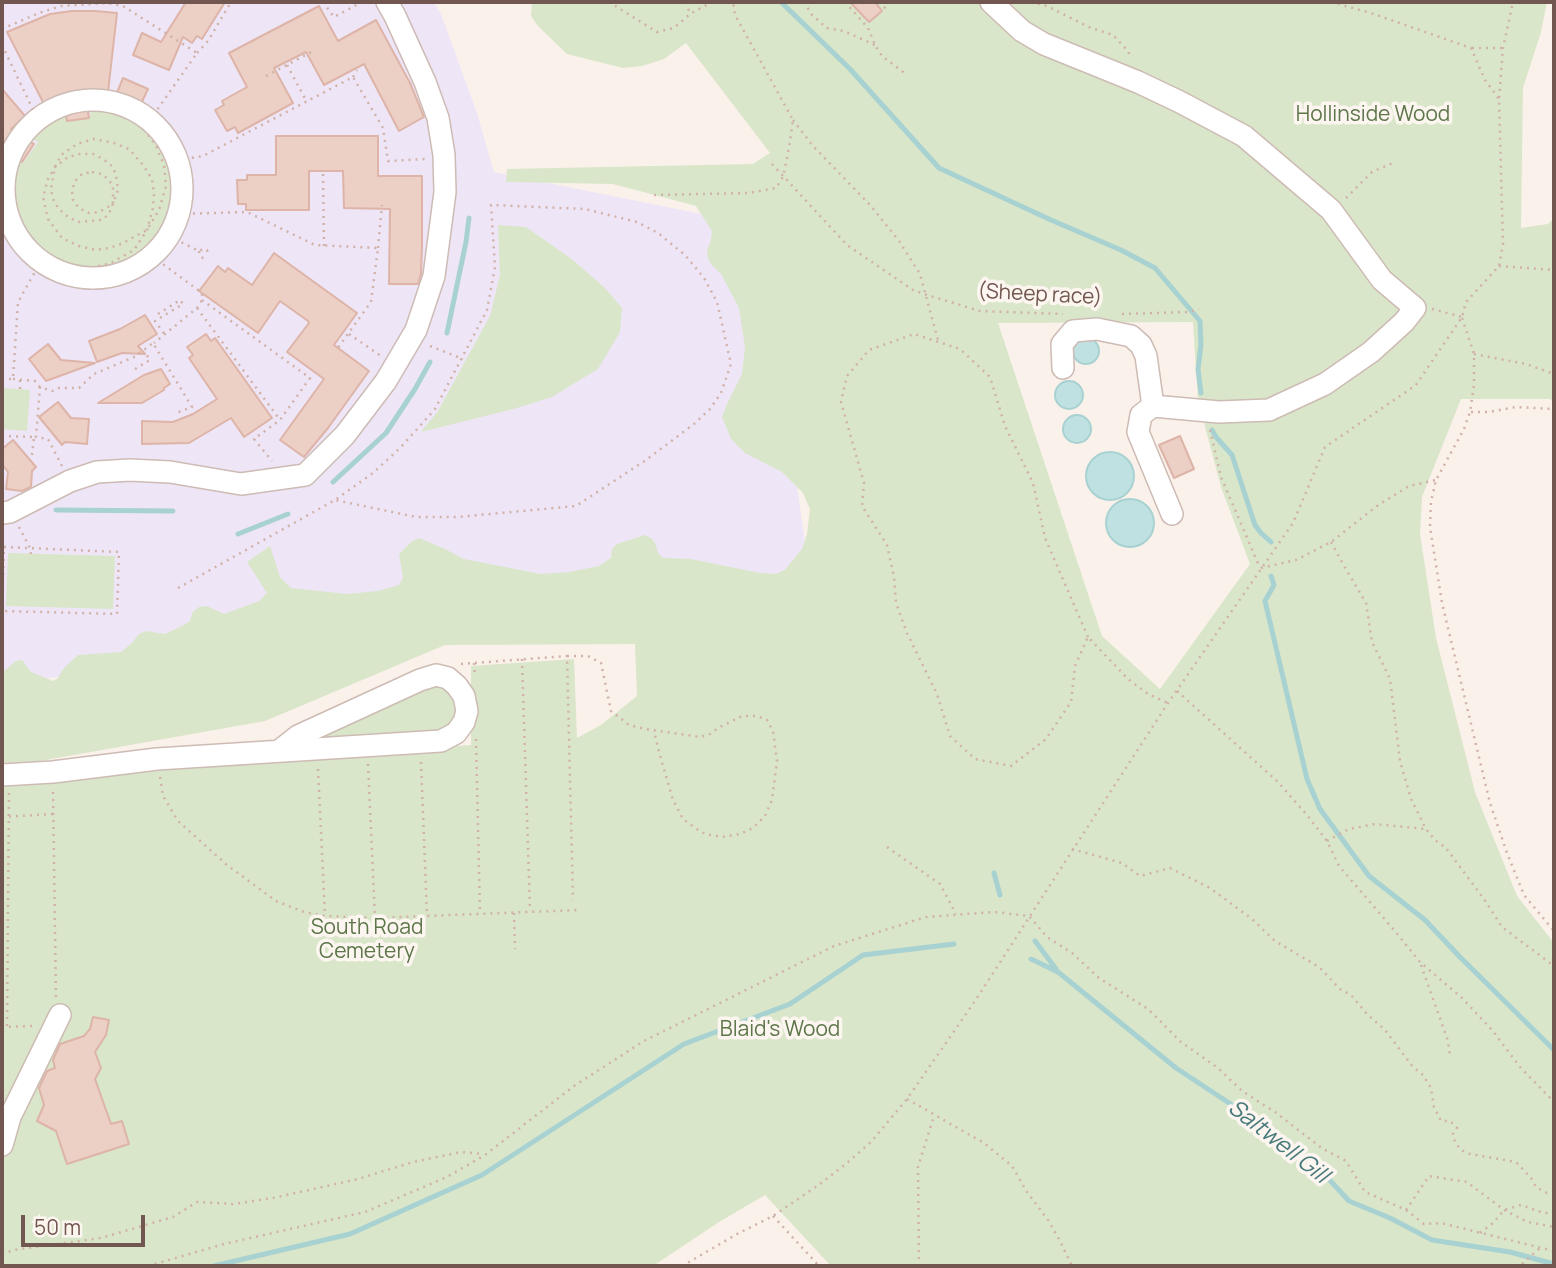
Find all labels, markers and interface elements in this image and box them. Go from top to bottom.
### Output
park label: Hollinside Wood [1296,102,1450,128]
street label: (Sheep race) [977,279,1103,311]
park label: South Road Cemetery [311,915,423,965]
park label: Blaid's Wood [720,1017,840,1043]
water label: Saltwell Gill [1222,1094,1334,1190]
scale bar [24,1202,149,1246]
text: 50 m [34,1213,81,1241]

